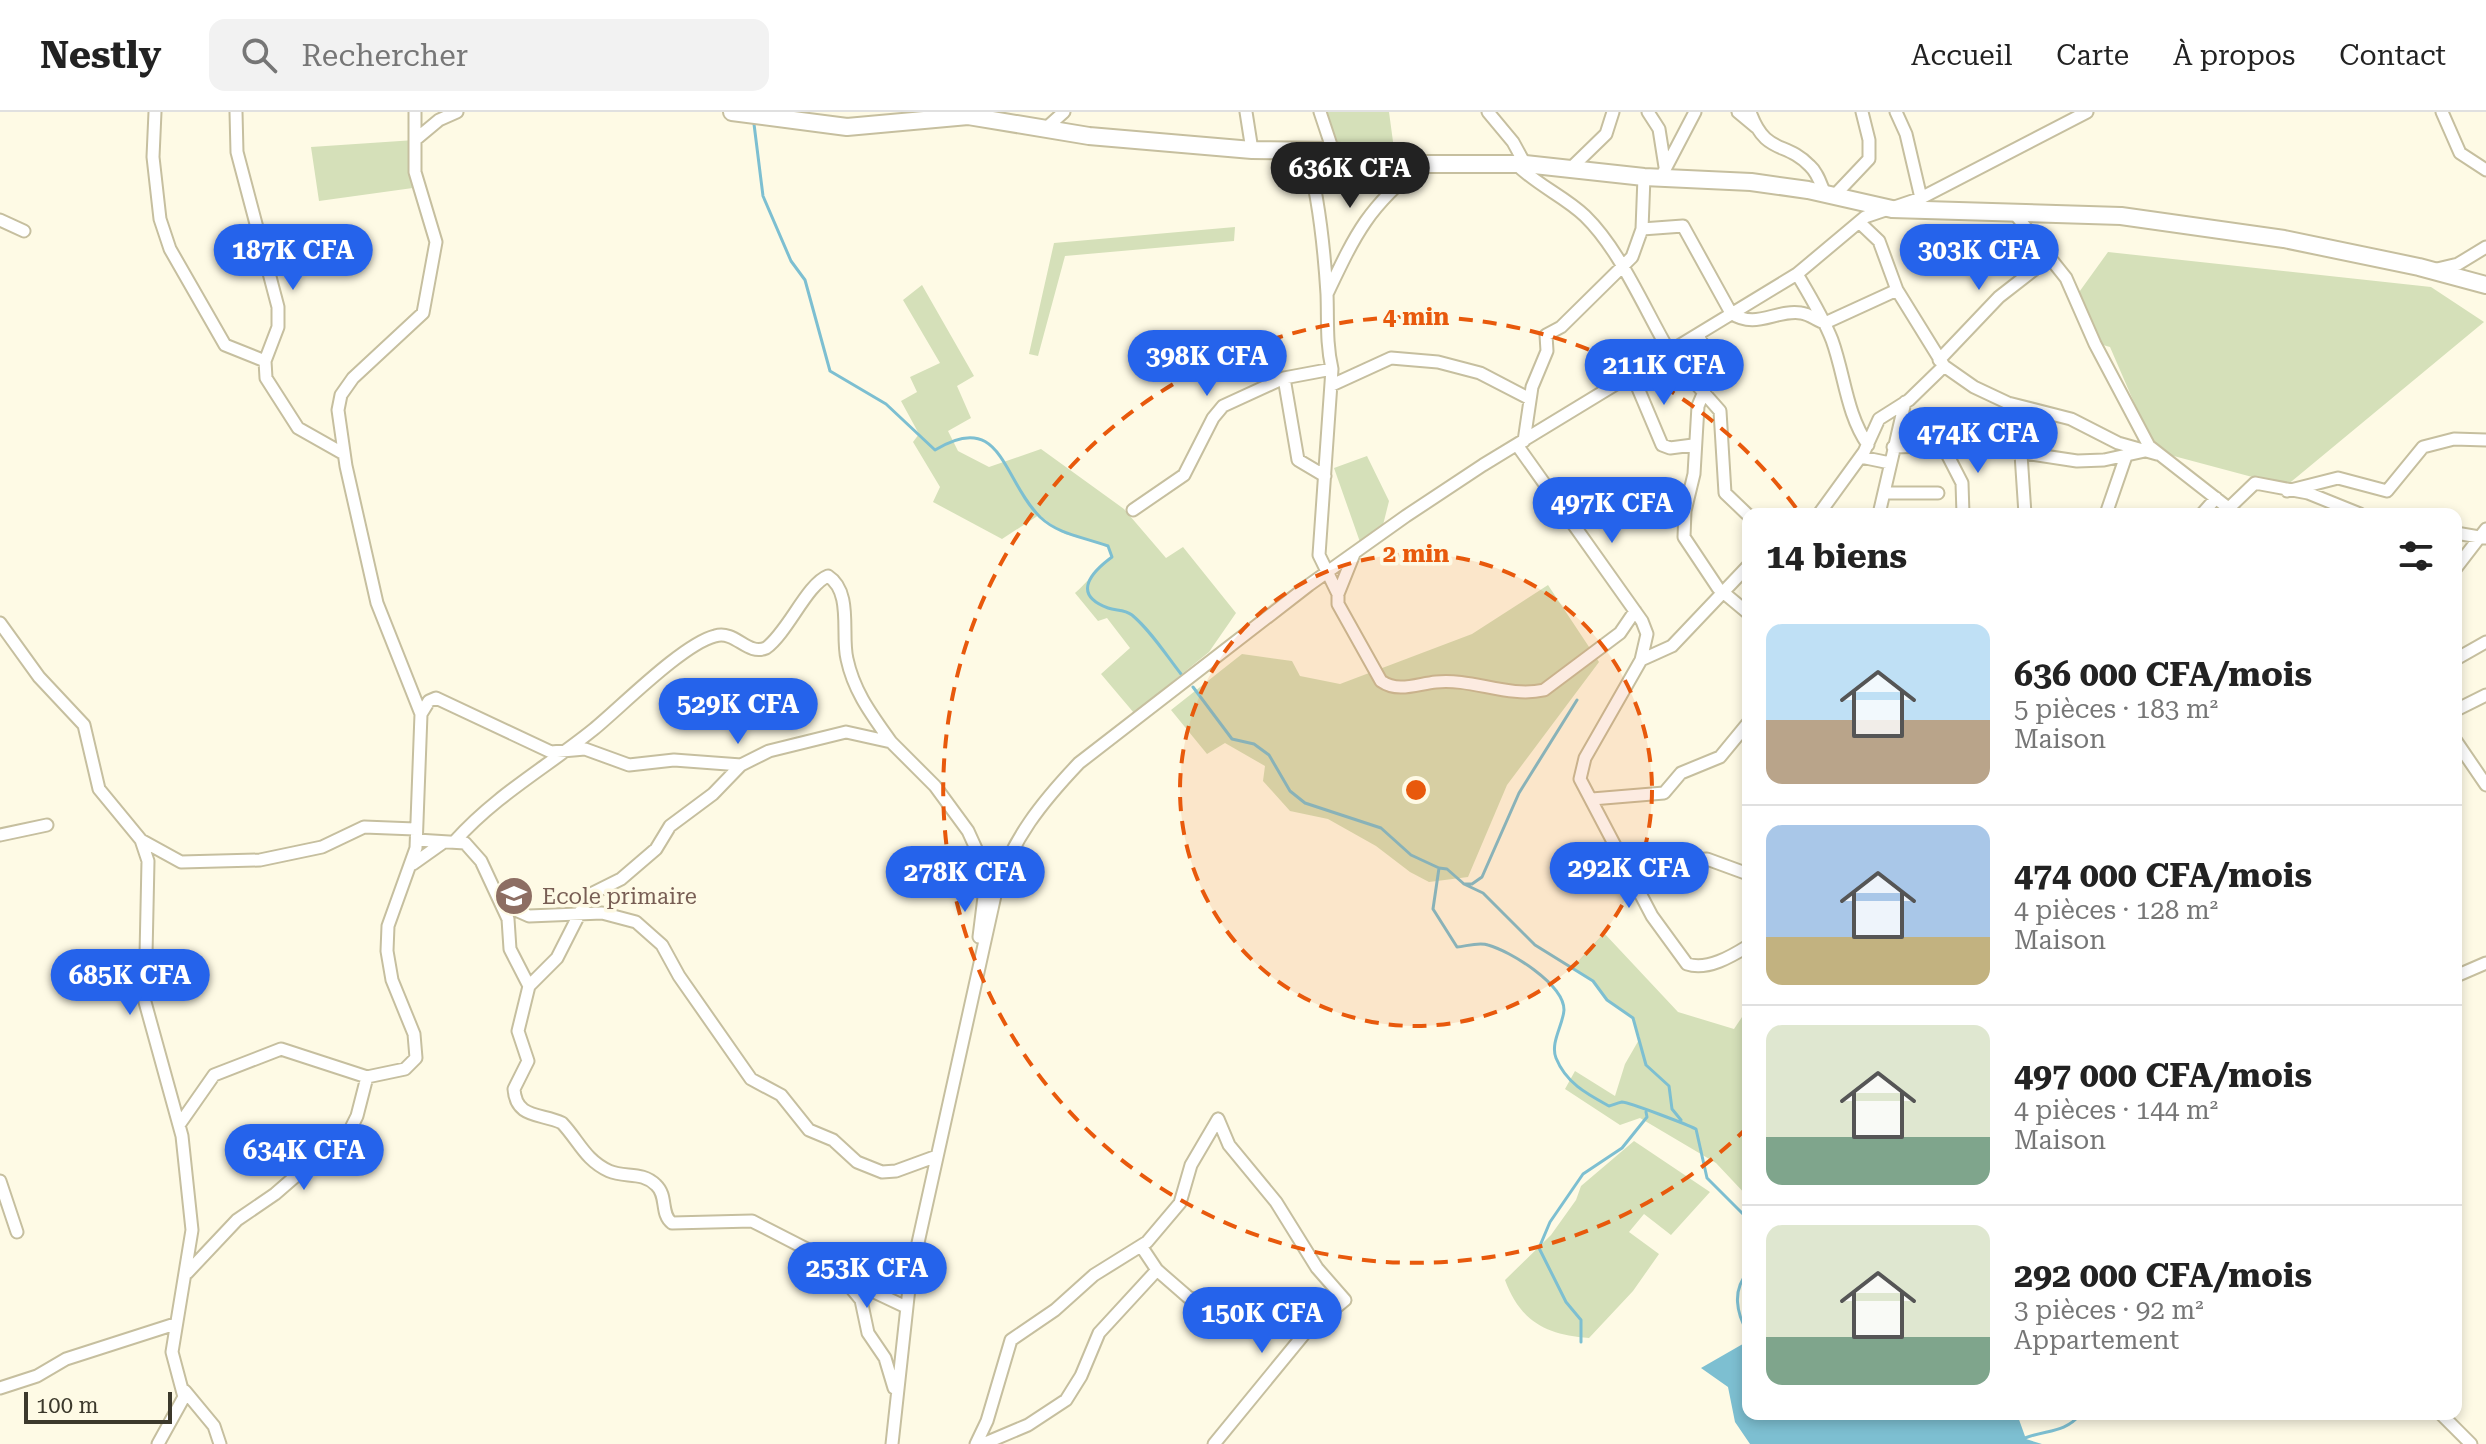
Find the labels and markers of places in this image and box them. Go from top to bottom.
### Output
pin: 636K CFA [1267,142,1433,210]
pin: 187K CFA [210,224,376,292]
pin: 303K CFA [1896,224,2062,292]
pin: 398K CFA [1124,330,1290,398]
pin: 211K CFA [1581,339,1747,407]
pin: 474K CFA [1895,407,2061,475]
pin: 497K CFA [1529,477,1695,545]
pin: 529K CFA [655,678,821,746]
centre of rings [1402,776,1430,804]
pin: 292K CFA [1546,842,1712,910]
pin: 278K CFA [882,846,1048,914]
school or university icon: Ecole primaire [493,875,535,917]
place label: Ecole primaire [542,884,697,909]
pin: 685K CFA [47,949,213,1017]
pin: 634K CFA [221,1124,387,1192]
pin: 253K CFA [784,1242,950,1310]
pin: 150K CFA [1179,1287,1345,1355]

